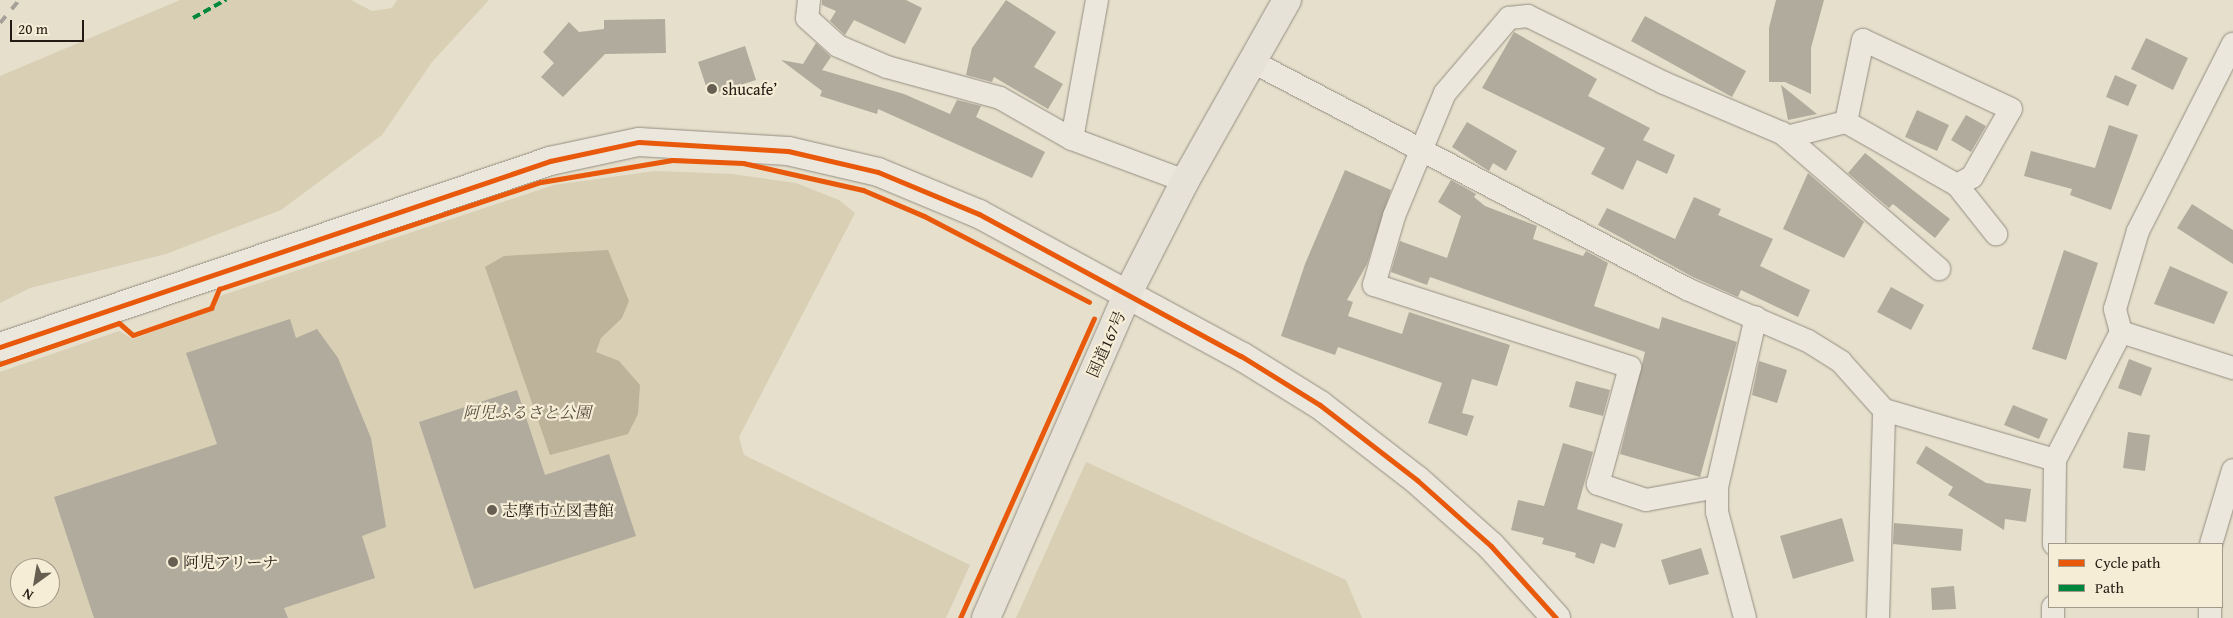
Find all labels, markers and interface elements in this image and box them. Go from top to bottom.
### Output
scale bar [12,10,86,42]
text: 20 m [18,18,48,39]
place label: shucafe’ [722,79,777,99]
marker: shucafe’ [706,83,718,95]
street label: 国道167号 [1083,308,1129,380]
park label: 阿児ふるさと公園 [463,402,591,422]
place label: 志摩市立図書館 [502,500,614,520]
marker: 志摩市立図書館 [486,504,498,516]
legend [2048,543,2223,608]
place label: 阿児アリーナ [183,552,279,572]
text: Cycle path [2095,552,2161,573]
marker: 阿児アリーナ [167,556,179,568]
north arrow [10,558,60,608]
text: Path [2095,577,2124,598]
text: N [18,584,37,606]

